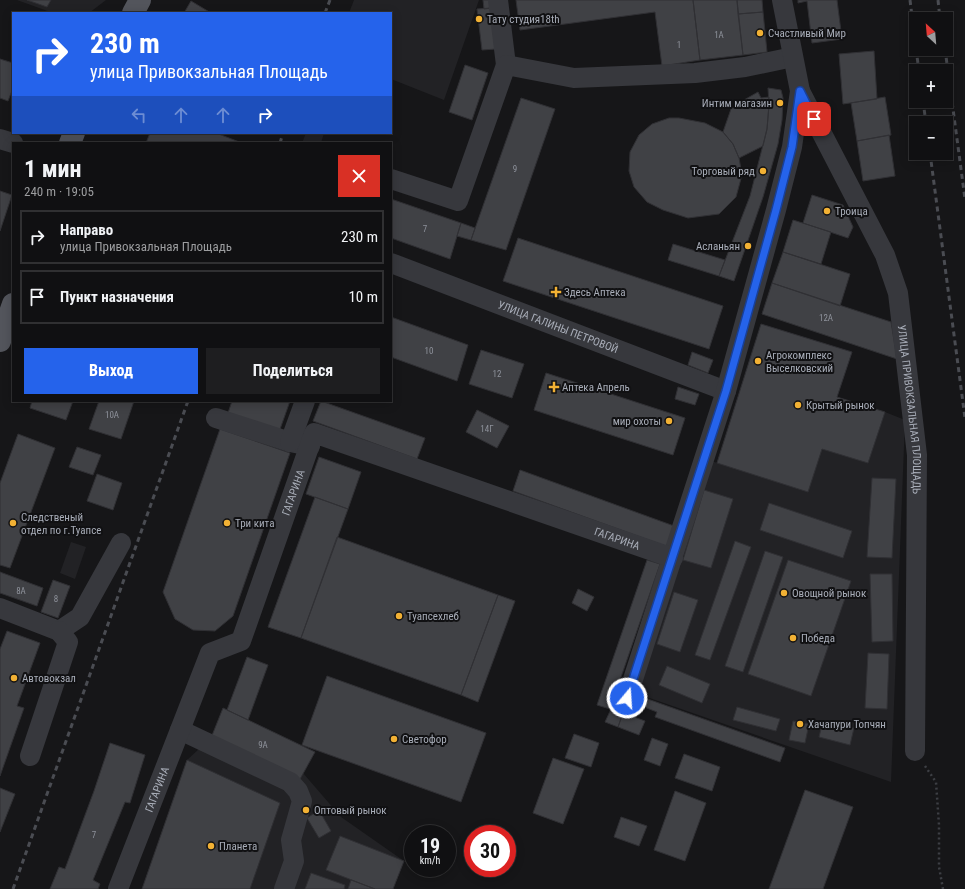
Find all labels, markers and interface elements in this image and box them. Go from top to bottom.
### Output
north arrow [909,12,953,56]
map controls [909,12,953,160]
place label: Тату студия18th [487,13,559,26]
marker: Тату студия18th [474,14,484,24]
text: 230 m [90,27,160,60]
place label: Счастливый Мир [768,27,846,40]
icon: right [24,28,76,80]
marker: Счастливый Мир [755,28,765,38]
house number: 1А [714,30,724,40]
house number: 1 [677,40,681,50]
text: улица Привокзальная Площадь [90,61,328,82]
button: + [909,64,953,108]
place label: Интим магазин [702,97,772,110]
marker: Интим магазин [775,98,785,108]
pin [797,102,831,136]
icon: left [128,104,150,126]
icon: ahead [170,104,192,126]
icon: ahead [212,104,234,126]
icon: right [254,104,276,126]
icon: arrive [803,108,825,130]
button: − [909,116,953,160]
text: 1 мин [24,155,82,183]
button: close [338,155,380,197]
house number: 9 [513,164,517,174]
place label: Торговый ряд [692,165,755,178]
marker: Торговый ряд [758,166,768,176]
text: 240 m · 19:05 [24,184,94,199]
place label: Троица [835,205,868,218]
marker: Троица [822,206,832,216]
text: Направо [60,221,113,239]
house number: 7 [423,224,428,234]
icon: right [26,226,48,248]
text: 230 m [341,228,378,246]
text: улица Привокзальная Площадь [60,239,232,254]
place label: Асланьян [696,240,740,253]
marker: Асланьян [743,241,753,251]
icon: arrive [26,286,48,308]
place label: Здесь Аптека [564,286,626,299]
marker: Здесь Аптека [551,287,561,297]
text: Пункт назначения [60,288,174,306]
text: 10 m [348,288,378,306]
street label: УЛИЦА ГАЛИНЫ ПЕТРОВОЙ [496,298,620,356]
house number: 12А [819,313,833,323]
street label: УЛИЦА ПРИВОКЗАЛЬНАЯ ПЛОЩАДЬ [895,324,924,494]
house number: 10 [425,346,433,356]
button: Выход [24,348,198,394]
button: Поделиться [206,348,380,394]
place label: Агрокомплекс Выселковский [766,349,833,375]
marker: Агрокомплекс Выселковский [753,356,763,366]
house number: 12 [493,369,502,379]
place label: Аптека Апрель [562,381,630,394]
marker: Аптека Апрель [549,382,559,392]
place label: Крытый рынок [806,399,875,412]
marker: Крытый рынок [793,400,803,410]
house number: 10А [105,410,119,420]
place label: мир охоты [613,415,661,428]
marker: мир охоты [664,416,674,426]
house number: 14Г [480,424,494,434]
street label: ГАГАРИНА [279,467,307,517]
place label: Следственый отдел по г.Туапсе [21,511,101,537]
place label: Три кита [235,517,274,530]
marker: Следственый отдел по г.Туапсе [8,518,18,528]
marker: Три кита [222,518,232,528]
street label: ГАГАРИНА [593,525,642,553]
house number: 8А [16,586,26,596]
place label: Овощной рынок [792,587,867,600]
marker: Овощной рынок [779,588,789,598]
house number: 8 [54,594,58,604]
place label: Туапсехлеб [407,610,459,623]
marker: Туапсехлеб [394,611,404,621]
place label: Победа [801,632,835,645]
marker: Победа [788,633,798,643]
place label: Автовокзал [22,672,76,685]
marker: Автовокзал [9,673,19,683]
position arrow [606,677,648,719]
place label: Хачапури Топчян [808,718,886,731]
marker: Хачапури Топчян [795,719,805,729]
place label: Светофор [402,733,447,746]
marker: Светофор [389,734,399,744]
house number: 9А [258,740,268,750]
street label: ГАГАРИНА [142,764,172,814]
place label: Оптовый рынок [314,804,387,817]
marker: Оптовый рынок [301,805,311,815]
speed limit sign: 30 [464,825,516,877]
house number: 7 [92,830,97,840]
text: 19 [420,834,440,858]
place label: Планета [219,840,257,853]
marker: Планета [206,841,216,851]
text: km/h [420,855,440,866]

